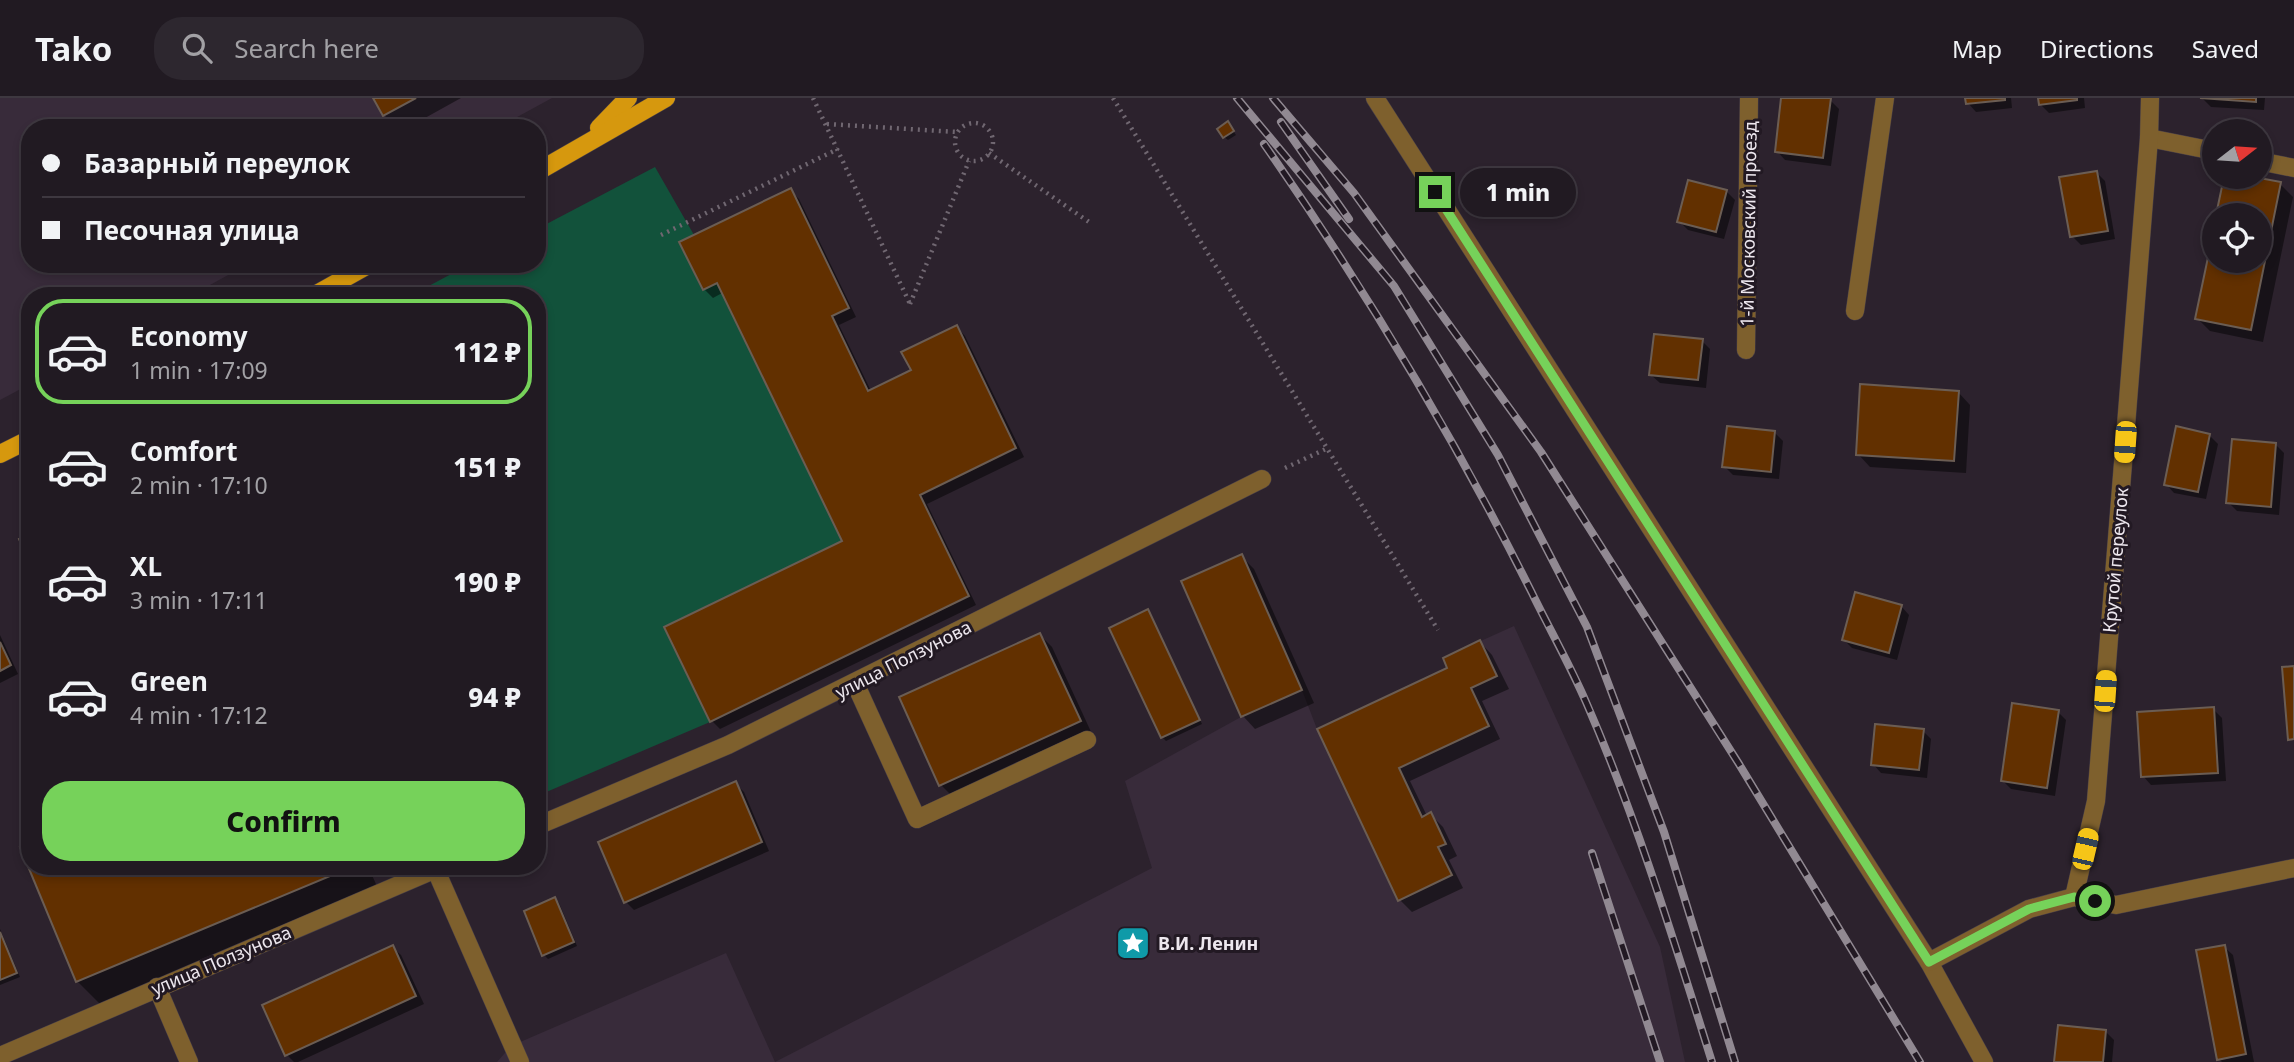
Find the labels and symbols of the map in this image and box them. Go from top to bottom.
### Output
north arrow [2202,119,2272,189]
street label: 1-й Московский проезд [1734,121,1762,327]
callout: 1 min [1460,168,1575,217]
route end [1419,176,1451,208]
car [2114,420,2137,464]
street label: Крутой переулок [2097,486,2133,634]
street label: улица Ползунова [831,614,975,704]
car [2094,669,2117,713]
car [2071,826,2100,872]
route start [2079,885,2111,917]
street label: улица Ползунова [147,920,295,1000]
place icon: В.И. Ленин [1114,924,1152,962]
place label: В.И. Ленин [1158,931,1258,955]

